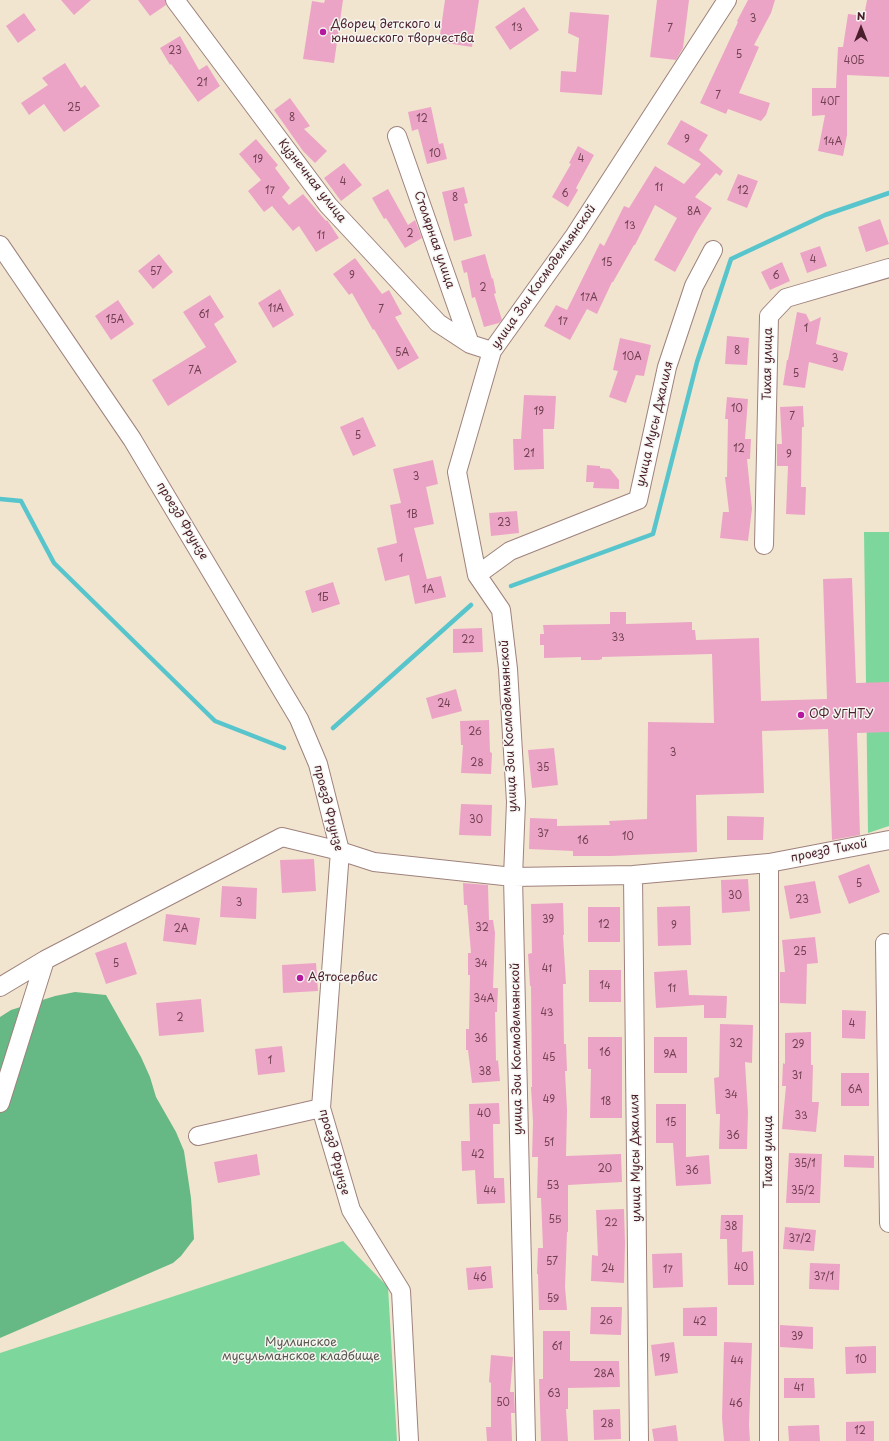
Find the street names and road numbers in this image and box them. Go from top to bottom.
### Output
street label: Кузнечная улица [275,136,349,226]
street label: Столярная улица [411,189,457,291]
street label: улица Зои Космодемьянской [489,202,599,352]
street label: Тихая улица [760,328,776,400]
street label: улица Мусы Джалиля [634,360,676,488]
street label: проезд Фрунзе [153,479,211,563]
street label: улица Зои Космодемьянской [497,640,521,812]
street label: проезд Фрунзе [310,763,346,853]
street label: проезд Тихой [789,837,869,865]
street label: улица Зои Космодемьянской [508,963,526,1135]
street label: улица Мусы Джалиля [628,1094,644,1222]
street label: проезд Фрунзе [316,1108,352,1196]
street label: Тихая улица [762,1116,776,1188]

